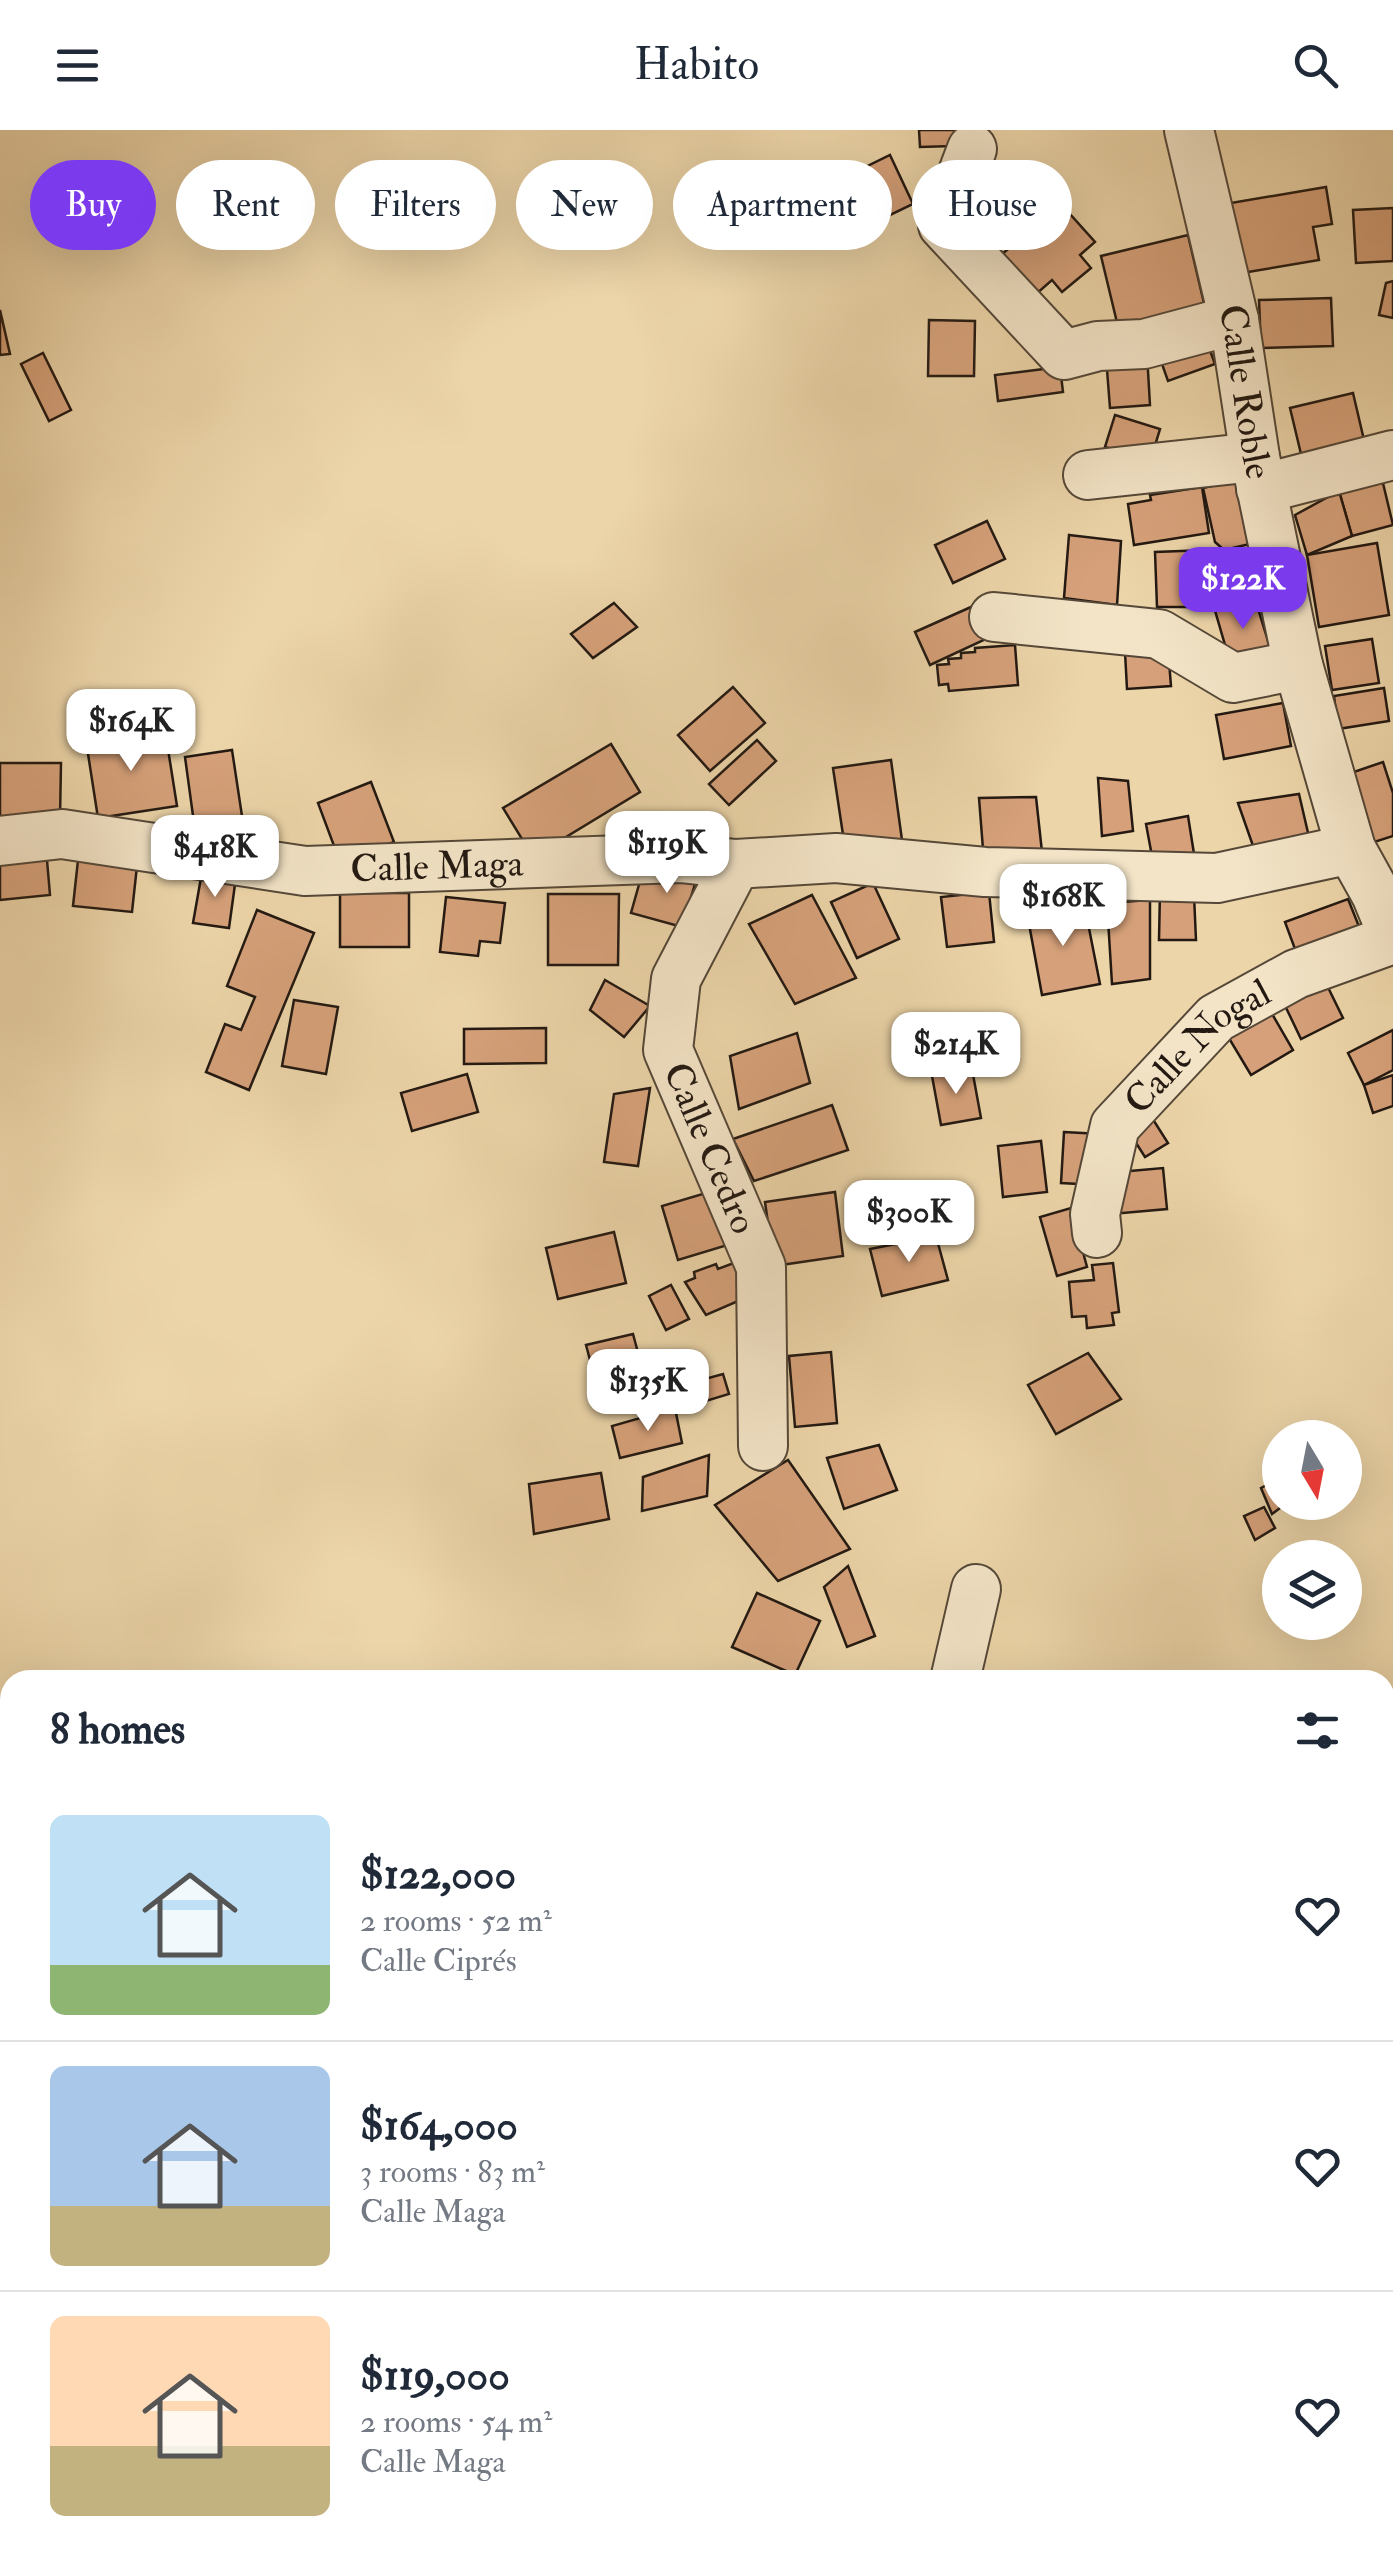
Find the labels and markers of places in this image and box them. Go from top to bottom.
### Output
pin: $122K [1173,547,1313,632]
pin: $164K [61,689,201,774]
pin: $119K [597,811,737,896]
pin: $418K [145,815,285,900]
pin: $168K [993,864,1133,949]
pin: $214K [886,1012,1026,1097]
pin: $300K [839,1180,979,1265]
pin: $135K [578,1349,718,1434]

